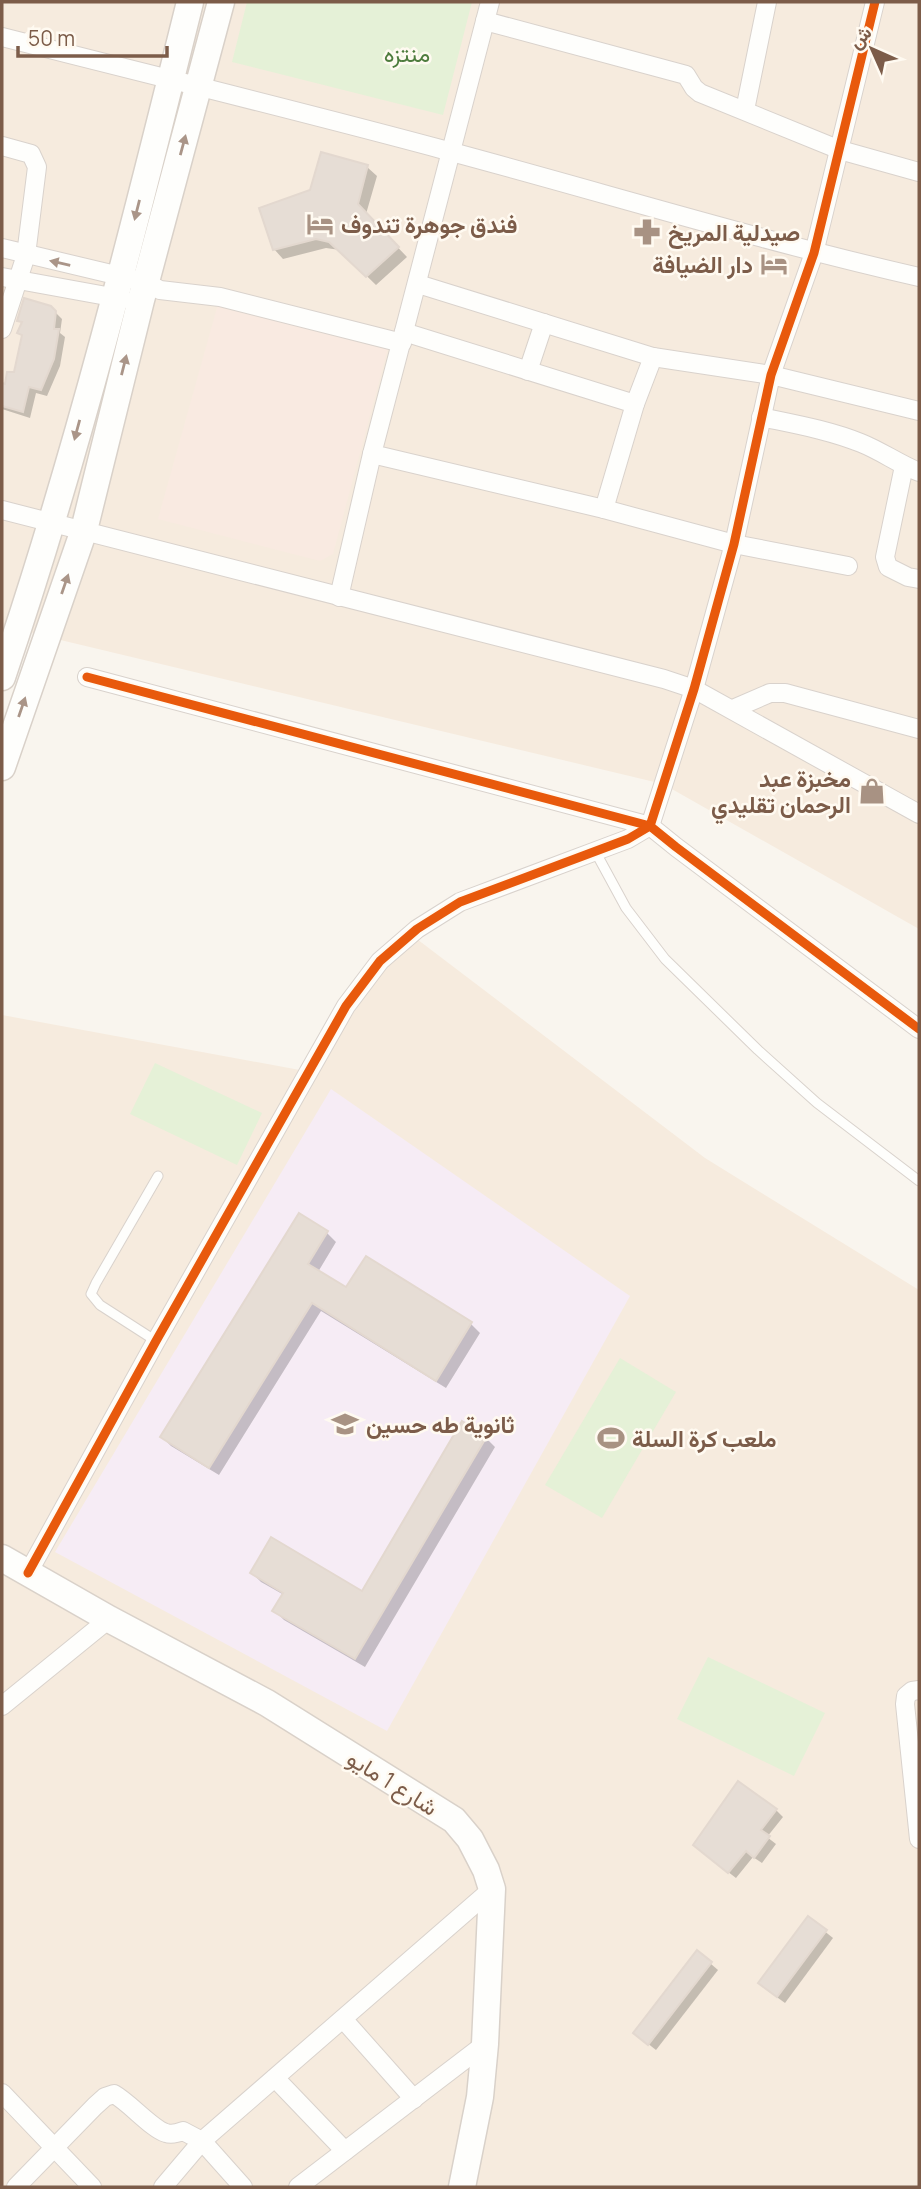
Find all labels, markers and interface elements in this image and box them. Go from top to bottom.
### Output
scale bar [18,14,166,58]
north arrow [837,14,907,84]
text: ش [843,20,877,54]
text: 50 m [28,24,75,52]
park label: منتزه [384,37,430,69]
one-way arrow [178,134,189,156]
one-way arrow [131,200,142,222]
place label: فندق جوهرة تندوف [341,208,517,240]
hotel icon: فندق جوهرة تندوف [305,209,335,239]
place label: صيدلية المريخ [668,216,800,249]
pharmacy icon: صيدلية المريخ [632,217,662,247]
place label: دار الضيافة [652,248,753,280]
hotel icon: دار الضيافة [759,249,789,279]
one-way arrow [49,257,71,268]
one-way arrow [119,353,130,375]
one-way arrow [71,419,82,441]
one-way arrow [60,573,71,594]
one-way arrow [17,697,28,718]
place label: مخبزة عبد الرحمان تقليدي [711,762,851,824]
shop icon: مخبزة عبد الرحمان تقليدي [857,776,887,806]
place label: ثانوية طه حسين [366,1408,515,1440]
school or university icon: ثانوية طه حسين [330,1409,360,1439]
place label: ملعب كرة السلة [632,1422,777,1454]
sports icon: ملعب كرة السلة [596,1423,626,1453]
street label: شارع 1 مايو [341,1742,444,1823]

